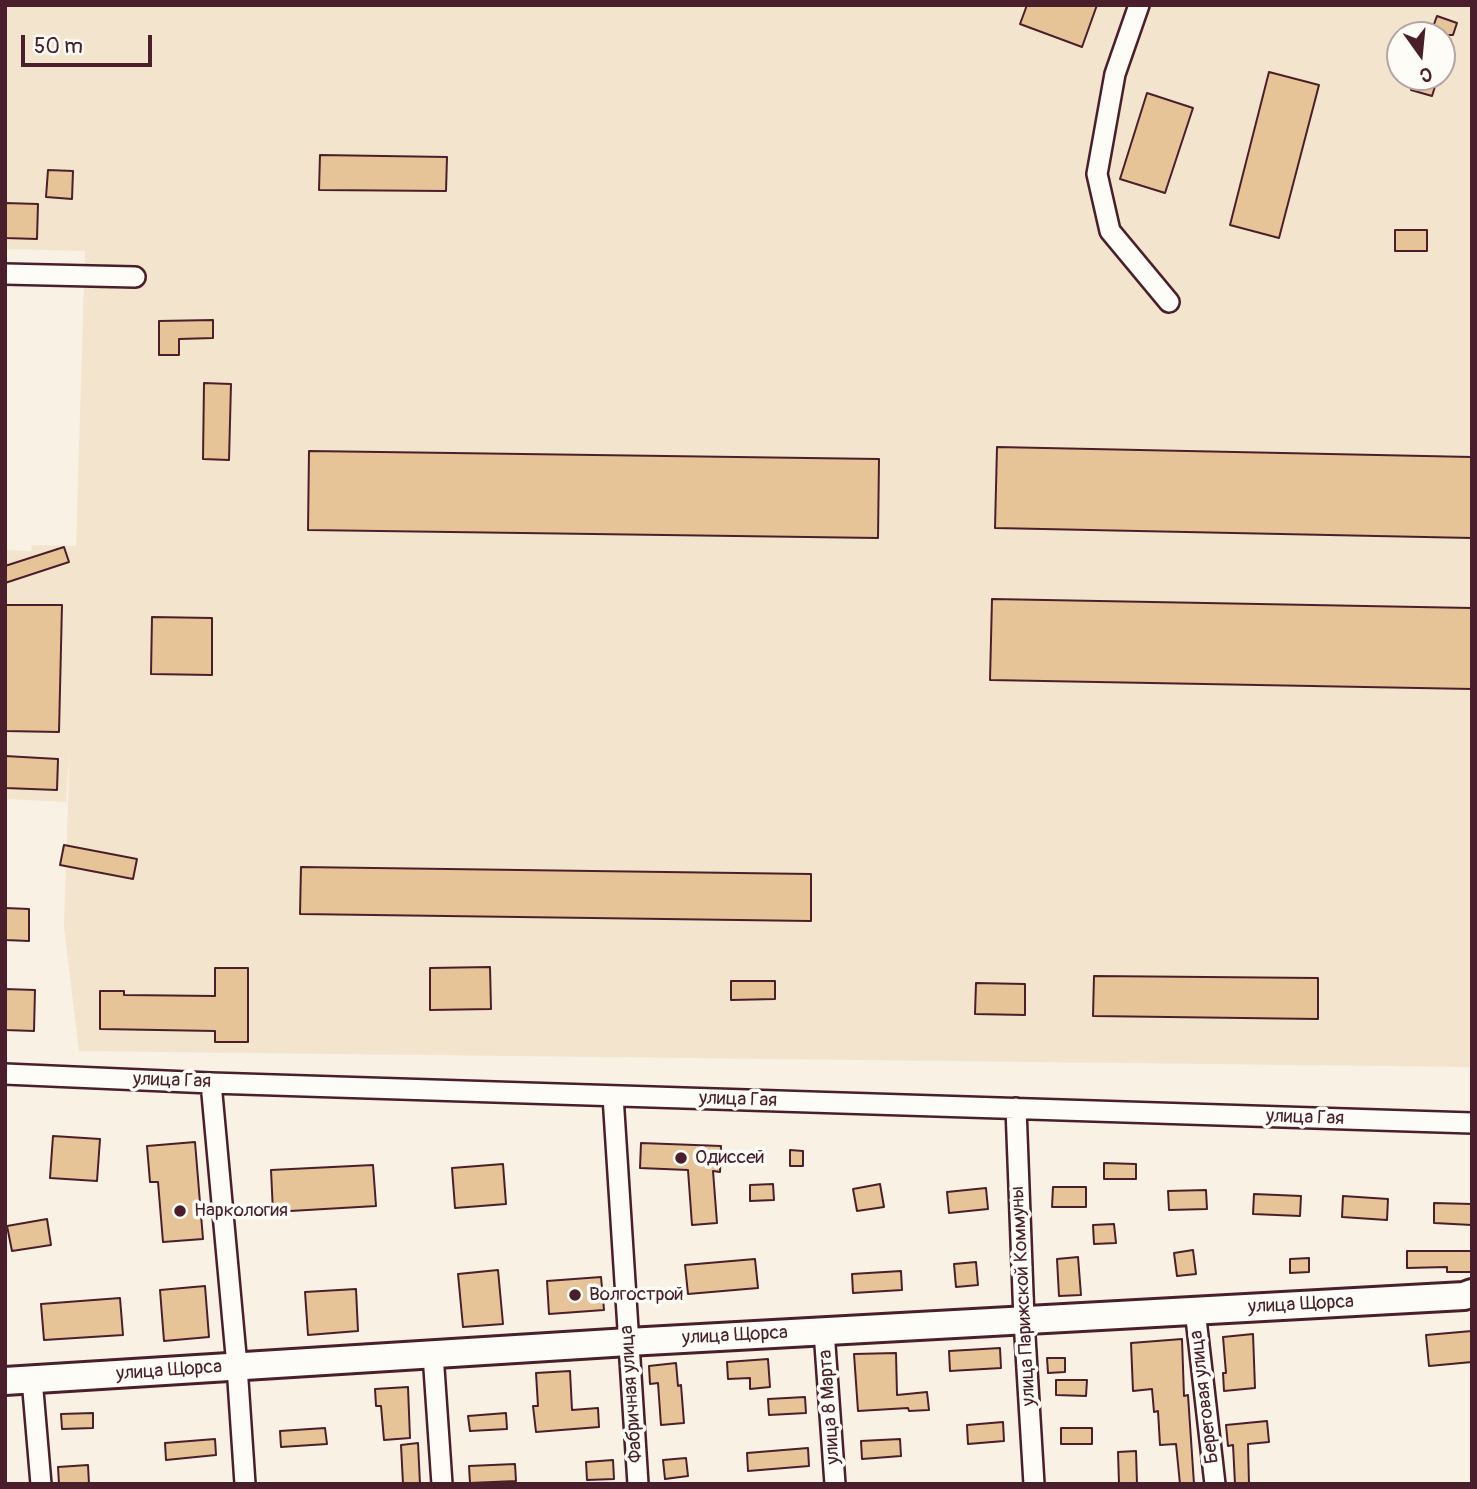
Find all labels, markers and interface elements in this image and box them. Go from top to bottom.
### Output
scale bar [24,21,156,65]
north arrow [1386,21,1456,91]
text: 50 m [34,33,83,60]
text: С [1417,61,1435,87]
street label: улица Гая [132,1068,212,1094]
street label: улица Гая [698,1087,778,1113]
street label: улица Гая [1265,1105,1345,1131]
place label: Одиссей [695,1147,765,1169]
marker: Одиссей [673,1150,689,1166]
street label: улица Парижской Коммуны [1007,1185,1041,1407]
place label: Наркология [194,1200,288,1222]
marker: Наркология [172,1203,188,1219]
place label: Волгострой [589,1284,684,1306]
marker: Волгострой [567,1287,583,1303]
street label: улица Щорса [1247,1291,1355,1319]
street label: улица Щорса [681,1322,789,1350]
street label: Фабричная улица [616,1325,648,1463]
street label: Береговая улица [1185,1329,1225,1465]
street label: улица 8 Марта [815,1349,845,1465]
street label: улица Щорса [115,1356,223,1386]

